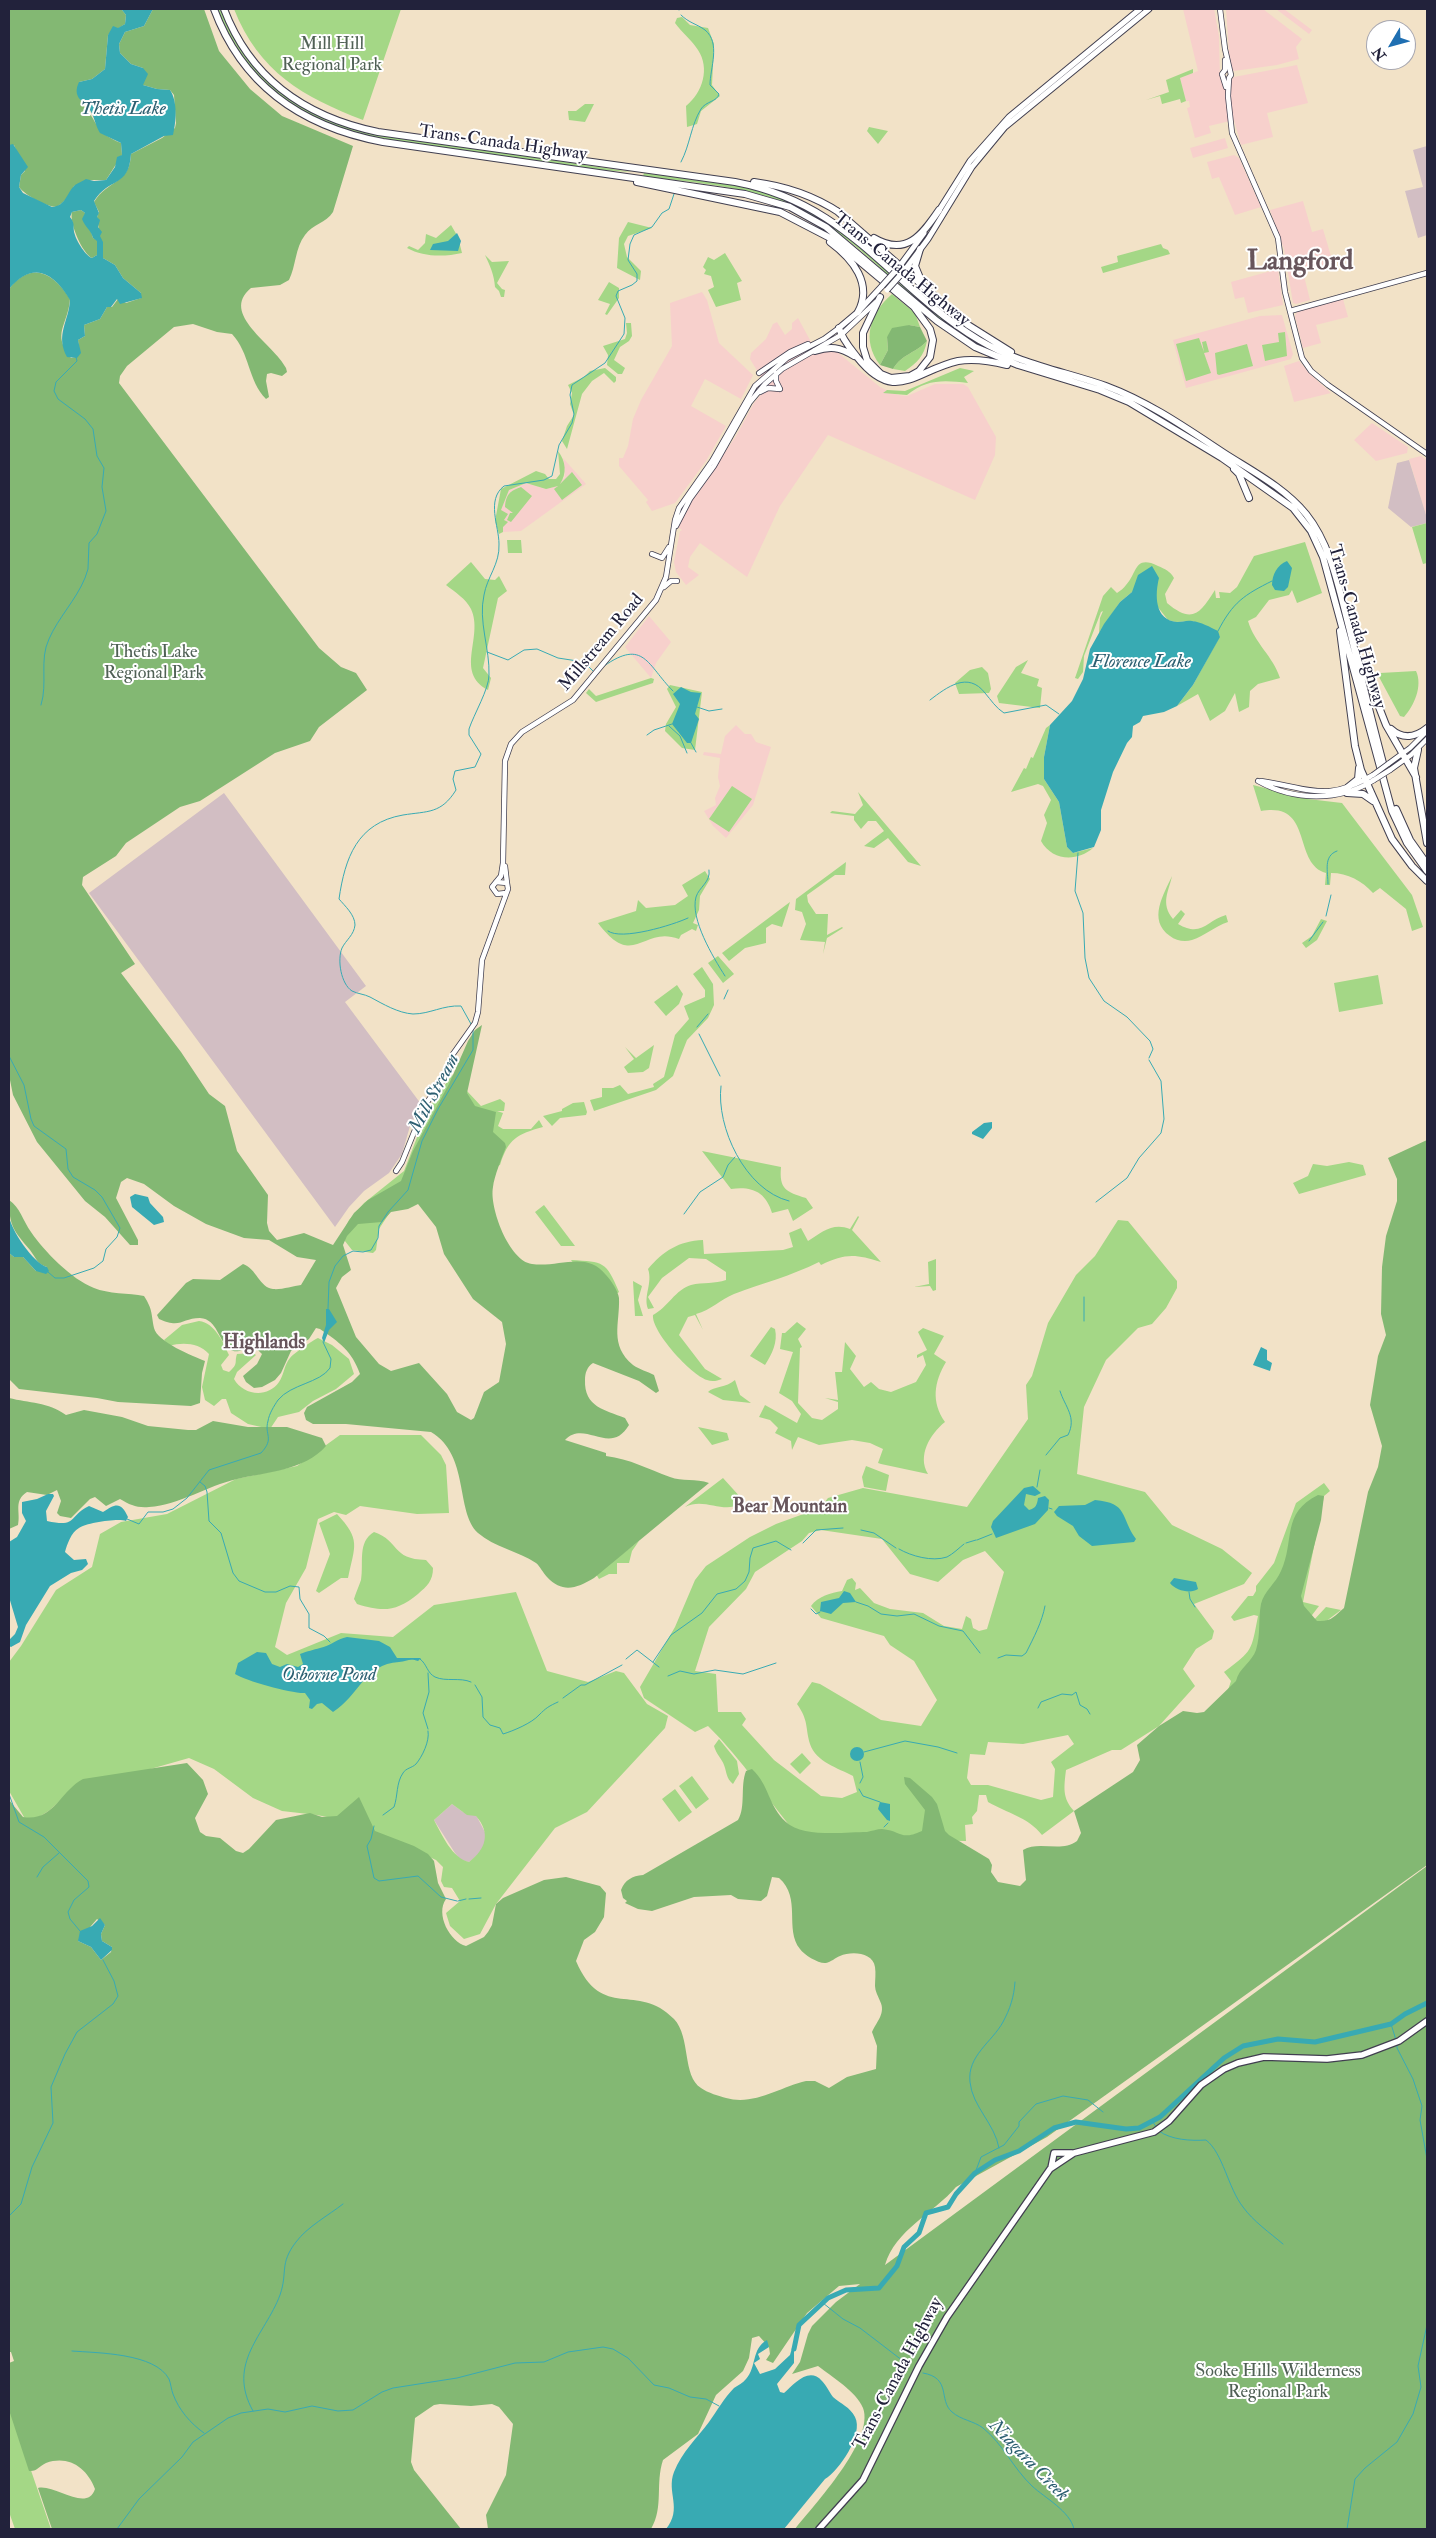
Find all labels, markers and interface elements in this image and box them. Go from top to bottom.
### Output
north arrow [1366,20,1416,70]
park label: Mill Hill Regional Park [282,34,382,76]
text: N [1369,44,1390,64]
water label: Thetis Lake [80,99,166,121]
street label: Trans-Canada Highway [418,122,588,166]
street label: Trans-Canada Highway [828,208,974,332]
district label: Langford [1247,246,1353,280]
street label: Trans-Canada Highway [1322,542,1390,712]
street label: Millstream Road [555,590,649,696]
park label: Thetis Lake Regional Park [104,642,204,684]
water label: Florence Lake [1091,652,1191,674]
water label: Mill Stream [405,1050,465,1138]
district label: Highlands [223,1332,305,1356]
district label: Bear Mountain [733,1497,847,1519]
water label: Osborne Pond [282,1665,376,1687]
street label: Trans-Canada Highway [850,2294,948,2454]
park label: Sooke Hills Wilderness Regional Park [1195,2361,1361,2404]
water label: Niagara Creek [983,2415,1073,2507]

